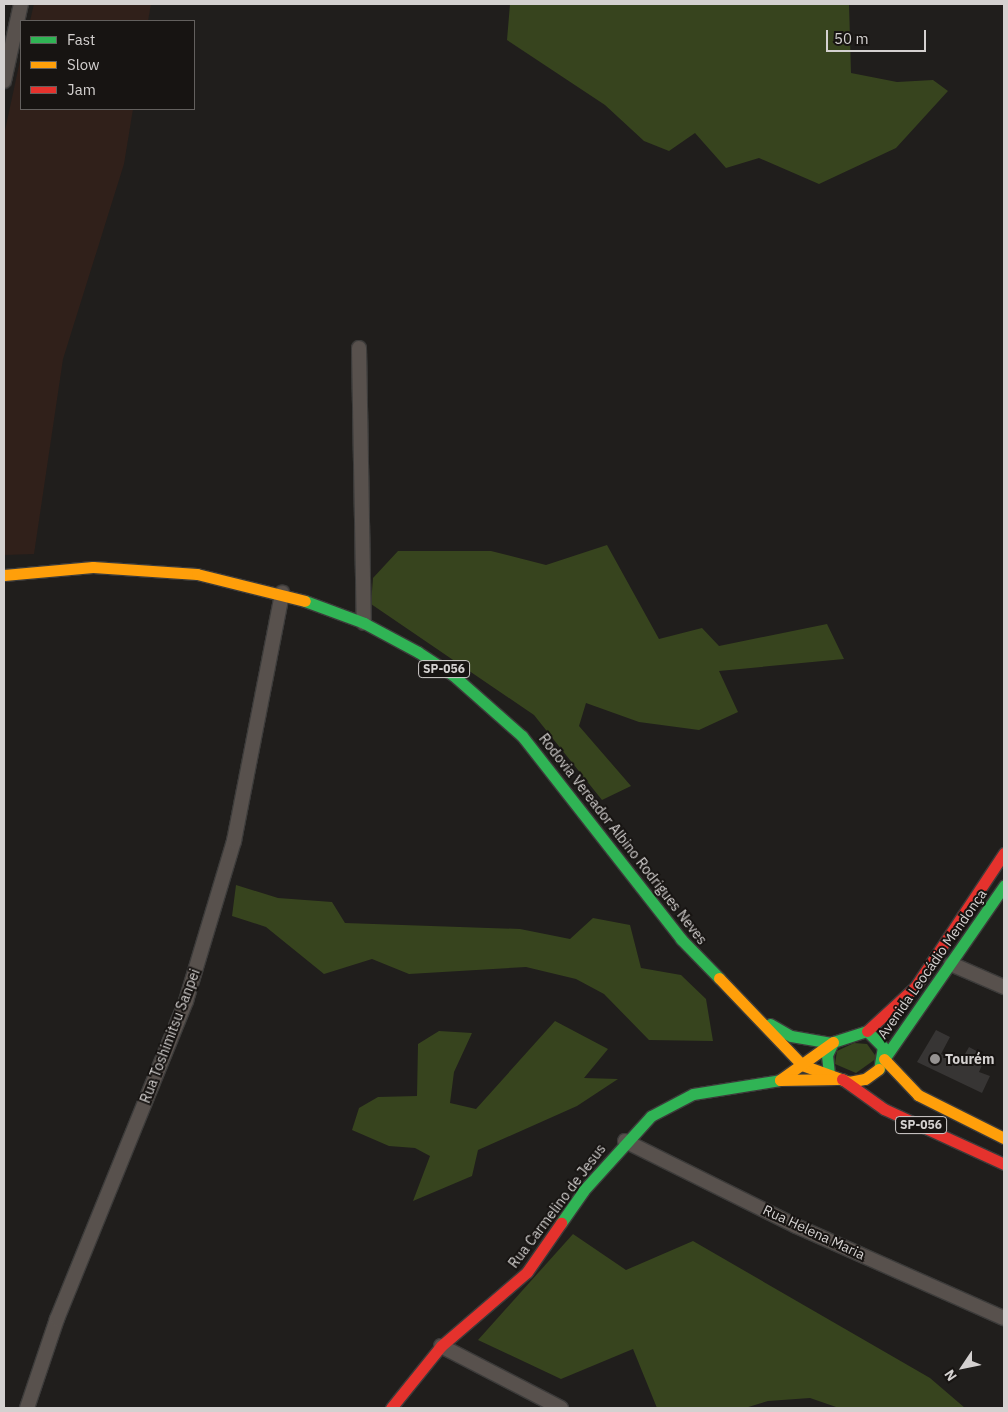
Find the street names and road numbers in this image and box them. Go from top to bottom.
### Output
road number: SP-056 [418,660,470,679]
street label: Rodovia Vereador Albino Rodrigues Neves [536,730,710,948]
street label: Avenida Leocádio Mendonça [874,886,990,1042]
street label: Rua Toshimitsu Sanpei [137,966,203,1106]
road number: SP-056 [895,1116,947,1134]
street label: Rua Carmelino de Jesus [505,1141,609,1271]
street label: Rua Helena Maria [760,1201,868,1263]

